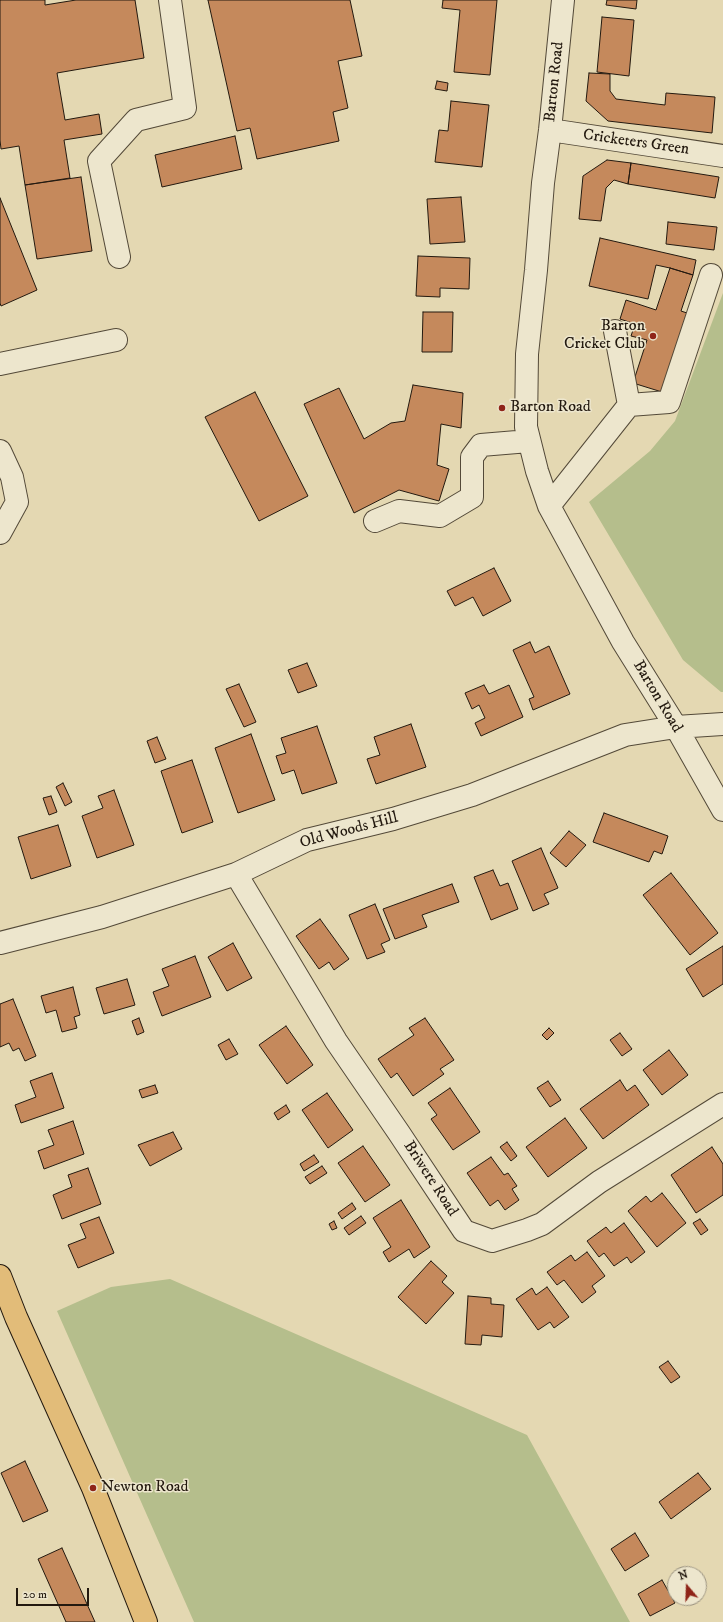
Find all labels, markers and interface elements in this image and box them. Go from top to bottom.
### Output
street label: Barton Road [541,41,569,123]
street label: Cricketers Green [582,126,690,160]
place label: Barton Cricket Club [564,317,645,355]
marker: Barton Cricket Club [648,331,658,341]
place label: Barton Road [510,398,591,418]
marker: Barton Road [497,403,507,413]
street label: Barton Road [628,657,686,737]
street label: Old Woods Hill [298,809,400,853]
street label: Briwere Road [399,1138,461,1220]
place label: Newton Road [101,1478,188,1498]
marker: Newton Road [88,1483,98,1493]
north arrow [667,1566,707,1606]
text: N [677,1568,690,1584]
scale bar [18,1580,91,1606]
text: 20 m [23,1587,47,1602]

